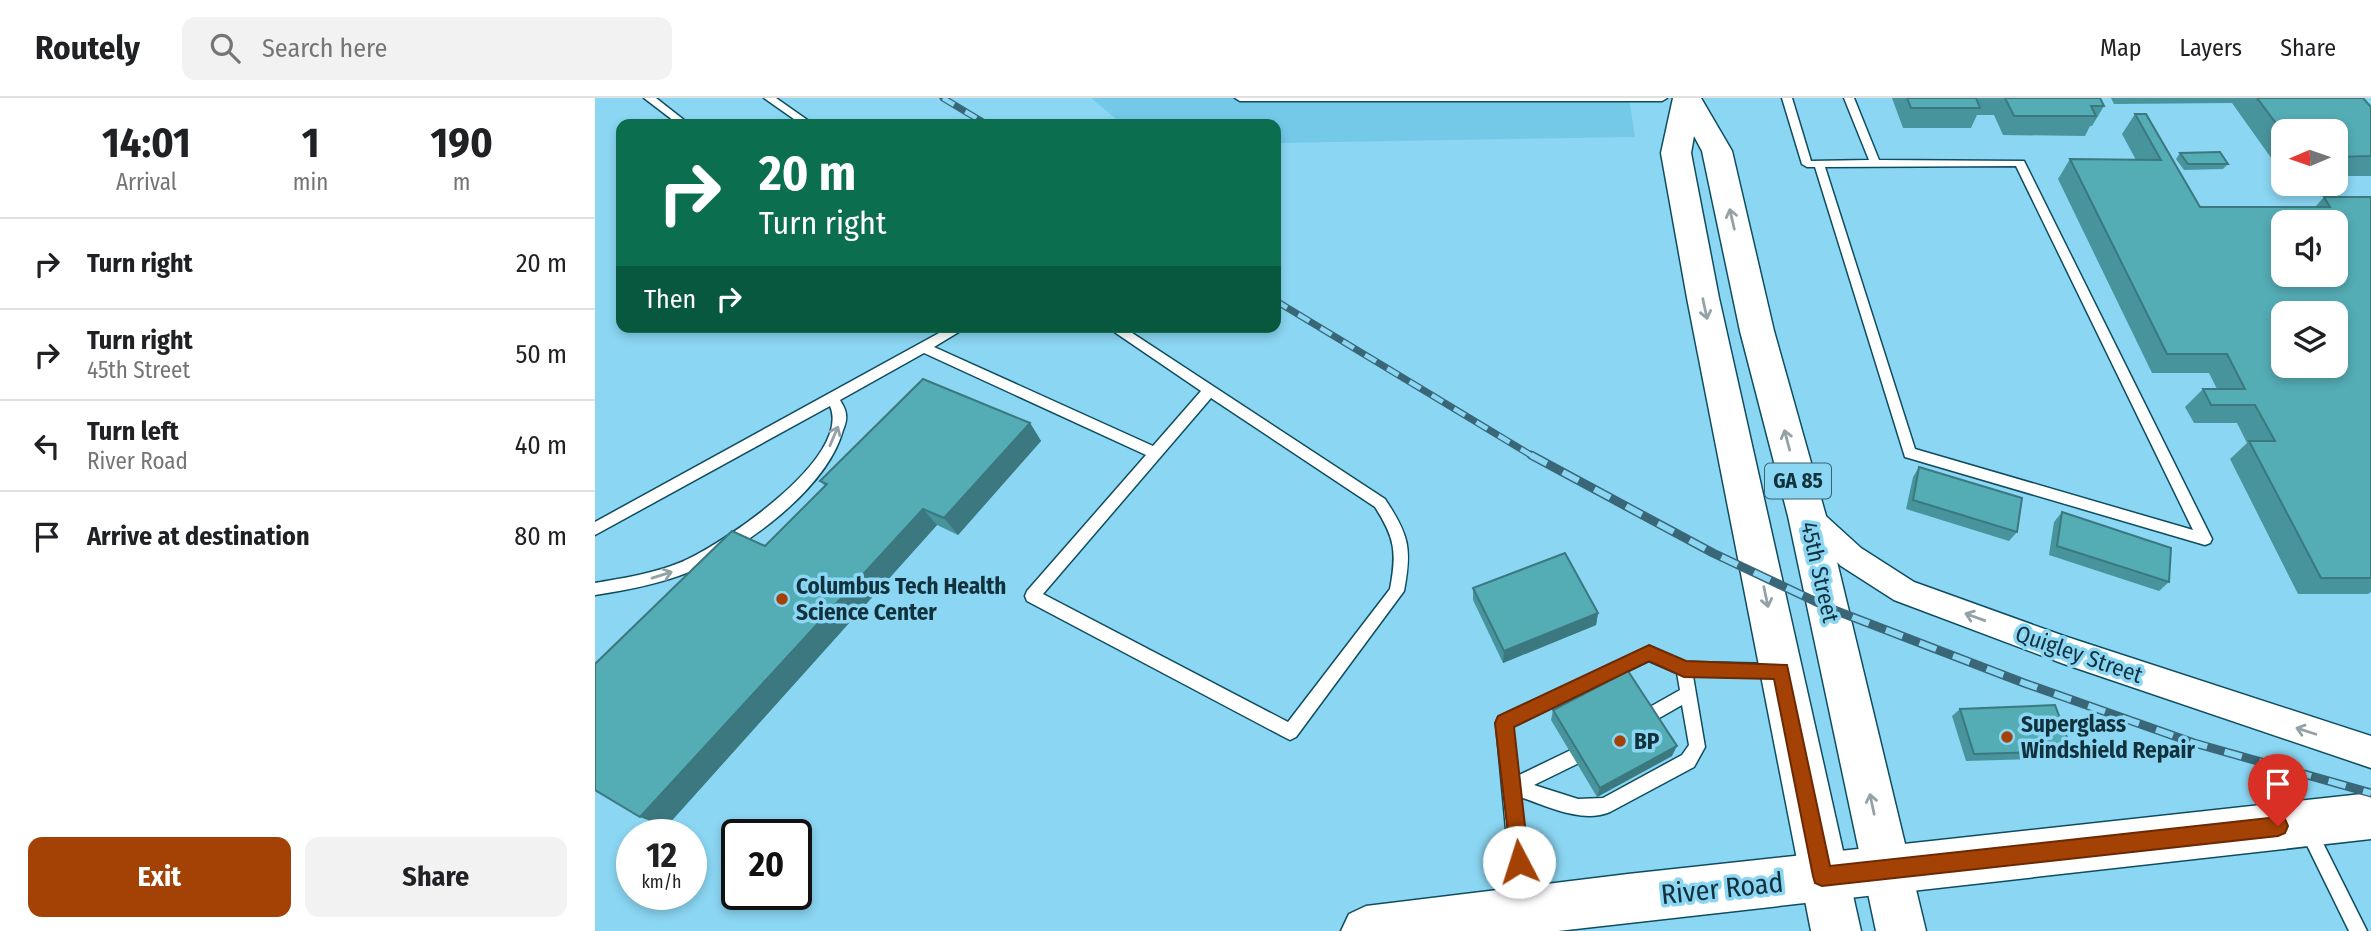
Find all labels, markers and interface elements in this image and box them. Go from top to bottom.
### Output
search box [182,17,672,80]
text: Routely [35,28,140,68]
icon: search [206,29,244,67]
text: Search here [262,33,387,64]
text: Map [2100,34,2142,62]
text: Layers [2180,34,2242,62]
text: Share [2280,34,2336,62]
text: 14:01 [102,118,191,168]
text: 1 [302,118,320,168]
text: 190 [431,118,493,168]
north arrow [2271,119,2349,196]
map controls [2271,119,2348,378]
text: 20 m [759,144,856,203]
icon: right [644,147,735,238]
text: Arrival [116,168,177,196]
text: min [293,168,328,196]
text: m [453,168,471,196]
text: Turn right [759,204,886,242]
one-way arrow [1725,208,1738,231]
button: sound [2271,210,2348,287]
icon: right [28,245,66,283]
text: Turn right [87,248,193,279]
text: 20 m [516,248,567,279]
icon: right [710,280,748,318]
text: Then [644,284,696,315]
one-way arrow [1699,297,1713,320]
button: layers [2271,301,2348,378]
text: Turn right [87,325,193,356]
icon: right [28,336,66,374]
text: 50 m [515,339,567,370]
text: 45th Street [87,356,190,384]
text: Turn left [87,416,179,447]
one-way arrow [828,426,841,447]
icon: left [28,427,66,465]
one-way arrow [1779,429,1792,451]
text: 40 m [515,430,567,461]
text: River Road [87,447,188,475]
road number: GA 85 [1765,464,1831,498]
icon: arrive [28,518,66,556]
street label: 45th Street [1795,519,1845,626]
text: Arrive at destination [87,521,310,552]
text: 80 m [514,521,567,552]
one-way arrow [650,567,672,580]
place label: Columbus Tech Health Science Center [796,572,1006,626]
one-way arrow [1759,585,1773,608]
marker: Columbus Tech Health Science Center [774,591,790,607]
one-way arrow [1965,610,1987,622]
street label: Quigley Street [2012,619,2147,689]
place label: Superglass Windshield Repair [2021,710,2195,764]
one-way arrow [2296,724,2318,736]
place label: BP [1634,727,1660,755]
marker: Superglass Windshield Repair [1999,729,2015,745]
marker: BP [1612,733,1628,749]
pin [2248,754,2308,826]
icon: arrive [2259,765,2297,803]
one-way arrow [1865,793,1878,816]
speed limit sign: 20 [721,819,812,910]
position arrow [1482,825,1556,899]
text: 12 [646,834,677,876]
button: Exit [28,837,291,917]
button: Share [305,837,567,917]
street label: River Road [1659,866,1785,911]
text: km/h [641,871,682,893]

